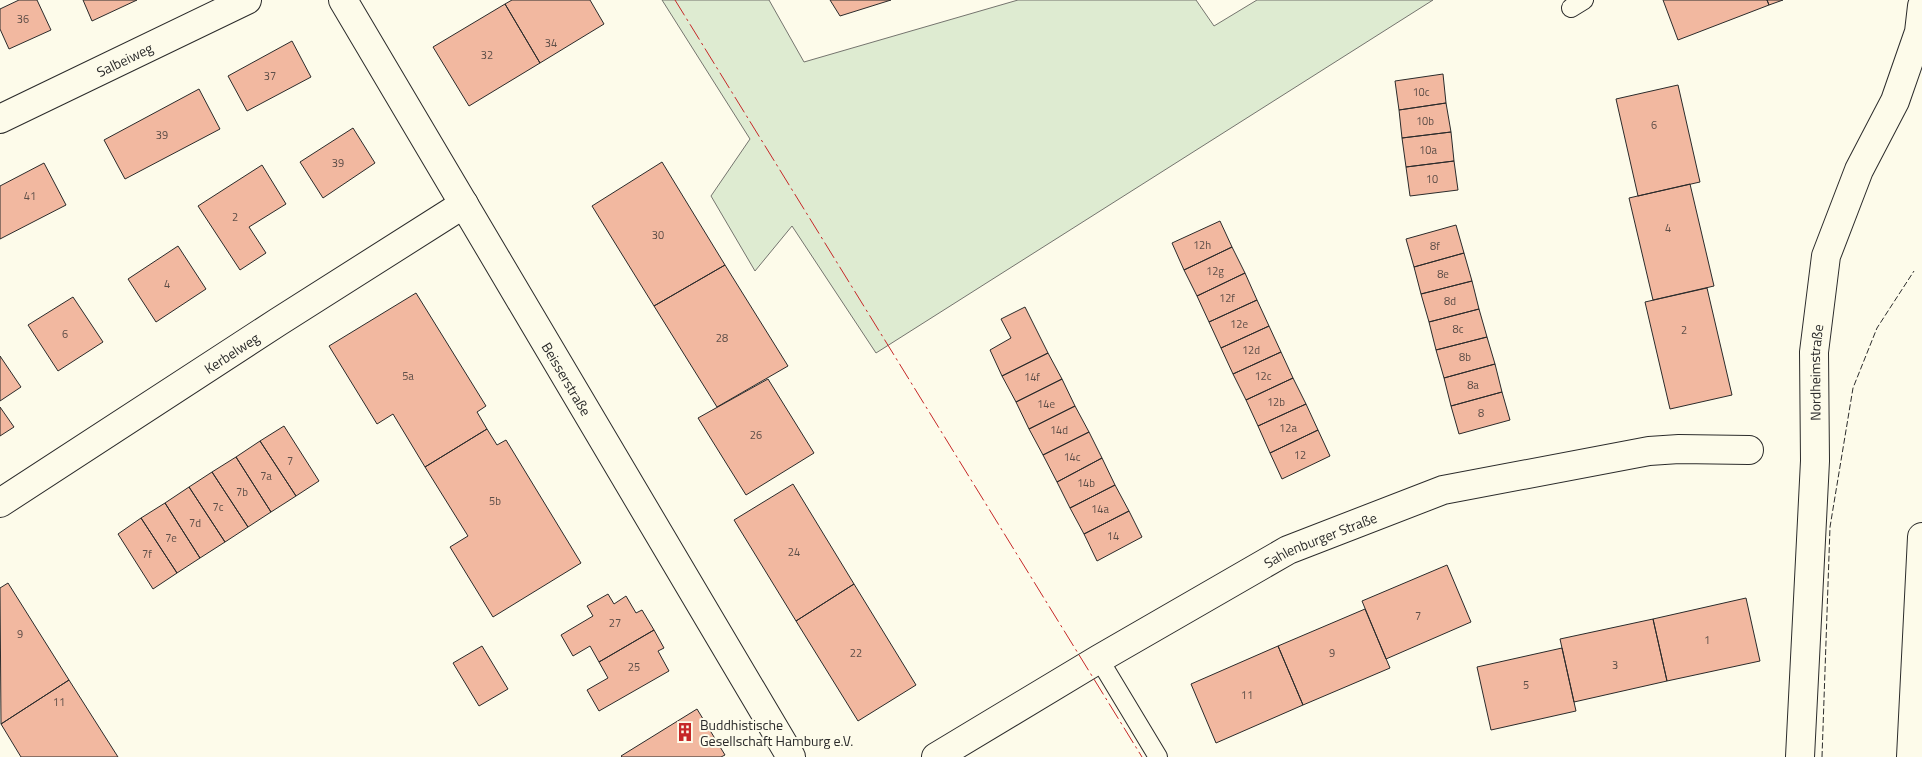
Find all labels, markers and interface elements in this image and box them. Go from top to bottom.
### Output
house number: 36 [17,11,29,27]
house number: 34 [545,35,557,51]
street label: Salbeiweg [93,37,156,82]
house number: 32 [481,47,493,63]
house number: 37 [264,68,276,84]
house number: 10c [1412,84,1430,100]
house number: 10b [1416,113,1434,129]
house number: 6 [1651,117,1657,133]
house number: 39 [156,127,168,143]
house number: 10a [1419,142,1437,158]
house number: 39 [332,155,344,171]
house number: 10 [1426,171,1438,187]
house number: 41 [24,188,36,204]
house number: 2 [232,209,238,225]
house number: 4 [1665,220,1671,236]
house number: 30 [652,227,664,243]
house number: 12h [1193,237,1211,253]
house number: 8f [1430,238,1440,254]
house number: 12g [1206,263,1224,279]
house number: 8e [1437,266,1449,282]
house number: 4 [164,276,170,292]
house number: 12f [1219,290,1235,306]
house number: 8d [1444,293,1456,309]
house number: 12e [1230,316,1248,332]
house number: 8c [1453,321,1464,337]
house number: 2 [1681,322,1687,338]
street label: Nordheimstraße [1803,323,1828,421]
house number: 6 [62,326,68,342]
street label: Kerbelweg [199,327,263,378]
house number: 28 [716,330,728,346]
street label: Beisserstraße [537,338,597,419]
house number: 12d [1242,342,1260,358]
house number: 8b [1459,349,1471,365]
house number: 5a [402,368,414,384]
house number: 12c [1254,368,1272,384]
house number: 14f [1024,369,1040,385]
house number: 8a [1467,377,1479,393]
house number: 12b [1267,394,1285,410]
house number: 14e [1037,396,1055,412]
house number: 8 [1478,405,1484,421]
house number: 12a [1279,420,1297,436]
house number: 14d [1050,422,1068,438]
house number: 26 [750,427,762,443]
house number: 12 [1294,447,1306,463]
house number: 14c [1063,449,1081,465]
house number: 7 [287,453,293,469]
house number: 7a [260,468,272,484]
house number: 14b [1077,475,1095,491]
house number: 7b [236,484,248,500]
house number: 5b [489,493,501,509]
house number: 7c [213,499,224,515]
house number: 14a [1091,501,1109,517]
street label: Sahlenburger Straße [1259,506,1380,573]
house number: 7d [189,515,201,531]
house number: 14 [1107,528,1119,544]
house number: 7e [165,530,177,546]
house number: 24 [788,544,800,560]
house number: 7f [142,546,152,562]
house number: 7 [1415,608,1421,624]
house number: 27 [609,615,621,631]
house number: 9 [17,626,23,642]
house number: 1 [1704,632,1710,648]
house number: 22 [850,645,862,661]
house number: 9 [1329,645,1335,661]
house number: 3 [1612,657,1618,673]
house number: 25 [628,659,640,675]
house number: 5 [1523,677,1529,693]
house number: 11 [1241,687,1253,703]
house number: 11 [53,694,65,710]
place label: Buddhistische Gesellschaft Hamburg e.V. [700,714,853,751]
building icon: Buddhistische Gesellschaft Hamburg e.V. [674,721,696,743]

